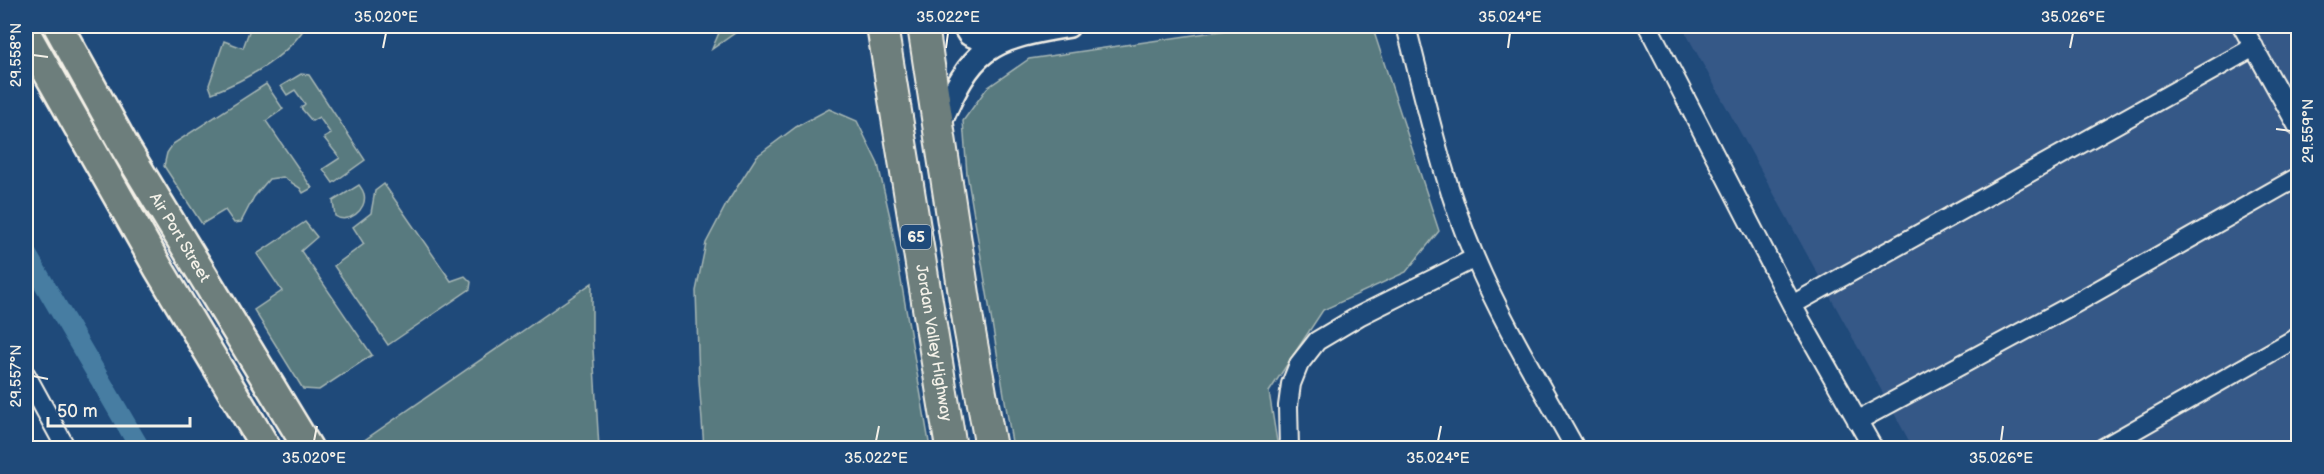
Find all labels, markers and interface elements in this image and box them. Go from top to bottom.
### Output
text: 35.020°E [354,8,418,27]
text: 35.022°E [916,8,980,27]
text: 35.024°E [1478,8,1542,27]
text: 35.026°E [2041,8,2105,27]
text: 29.558°N [7,23,26,87]
text: 29.559°N [2299,99,2318,163]
street label: Air Port Street [145,189,214,286]
road number: 65 [901,225,931,249]
street label: Jordan Valley Highway [912,263,956,423]
text: 29.557°N [7,344,26,408]
scale bar [48,390,190,428]
text: 50 m [57,401,98,422]
text: 35.020°E [282,449,346,468]
text: 35.022°E [844,449,908,468]
text: 35.024°E [1406,449,1470,468]
text: 35.026°E [1969,449,2033,468]

